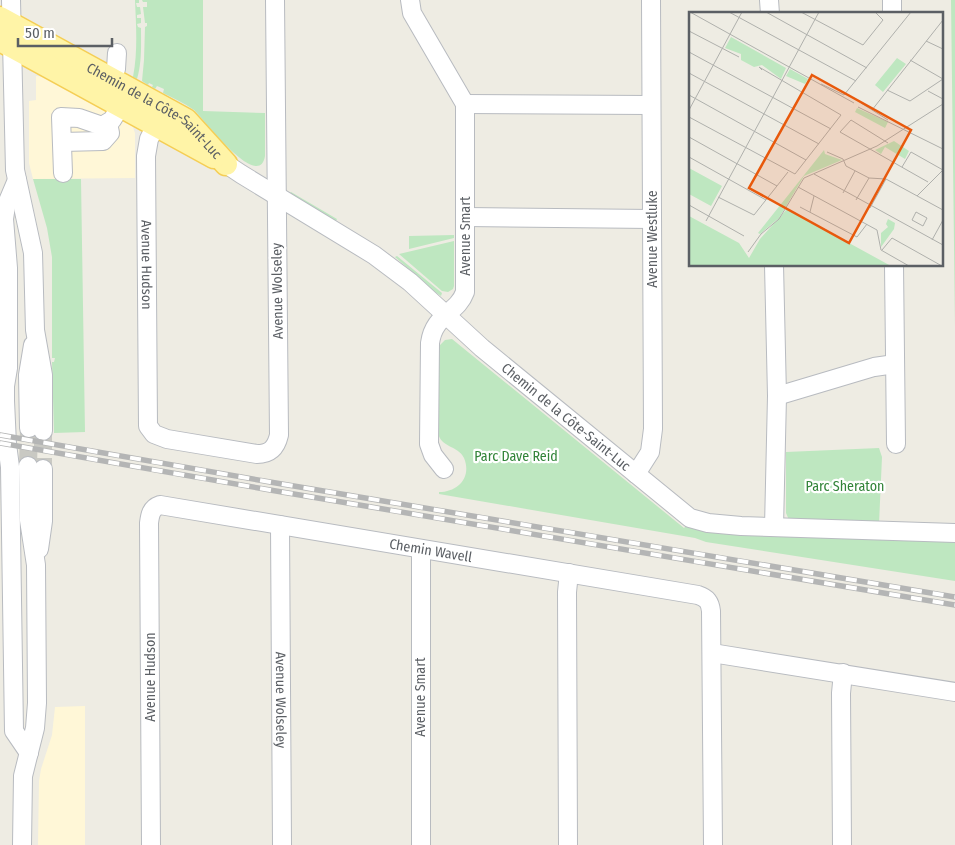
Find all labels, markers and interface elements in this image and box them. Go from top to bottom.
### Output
inset map [689,12,942,266]
scale bar [18,15,111,47]
text: 50 m [25,24,55,42]
street label: Chemin de la Côte-Saint-Luc [84,59,225,163]
street label: Avenue Westluke [644,190,661,288]
street label: Avenue Smart [457,196,474,276]
street label: Avenue Hudson [137,220,155,310]
street label: Avenue Wolseley [268,242,287,339]
street label: Chemin de la Côte-Saint-Luc [498,359,634,475]
park label: Parc Dave Reid [474,448,558,465]
park label: Parc Sheraton [806,478,884,495]
street label: Chemin Wavell [388,536,474,566]
street label: Avenue Hudson [142,632,159,722]
street label: Avenue Wolseley [272,652,289,749]
street label: Avenue Smart [412,657,429,737]

